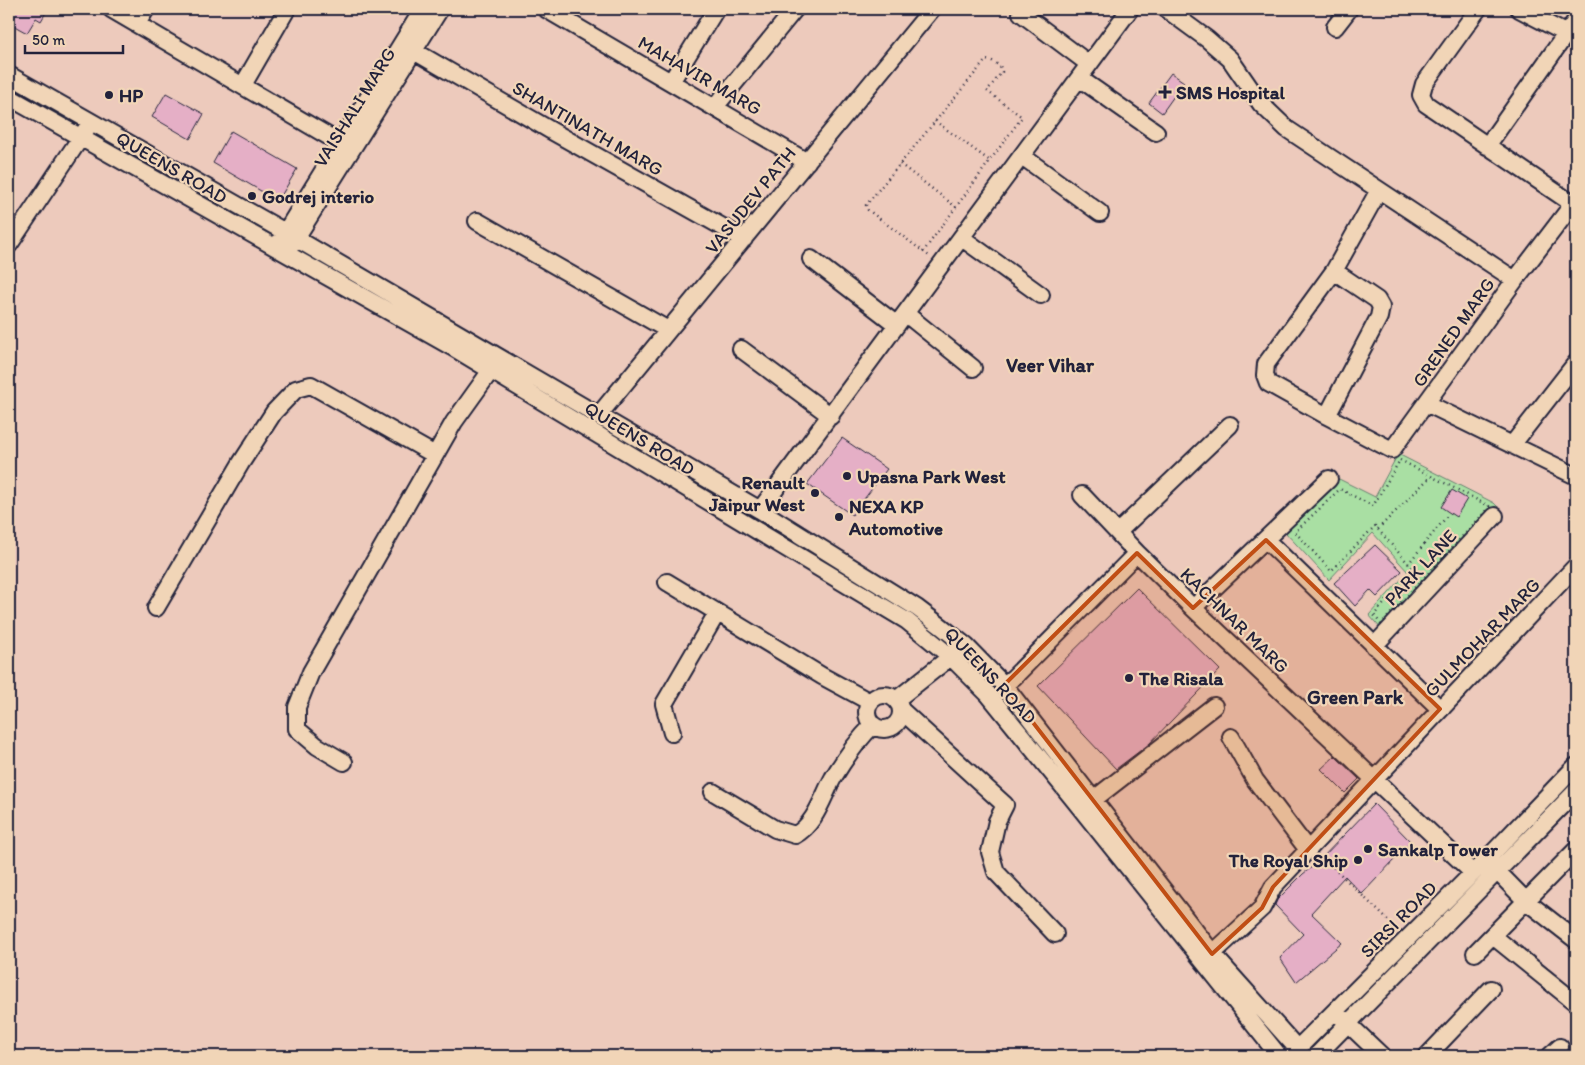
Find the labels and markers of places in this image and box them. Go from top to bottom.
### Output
place label: SMS Hospital [1176,81,1286,104]
place label: HP [119,84,143,107]
marker: SMS Hospital [1158,85,1172,99]
marker: HP [103,89,115,101]
place label: Godrej interio [262,185,375,208]
marker: Godrej interio [246,190,258,202]
place label: Upasna Park West [857,465,1006,488]
marker: Upasna Park West [841,470,853,482]
place label: Renault Jaipur West [708,471,805,516]
marker: Renault Jaipur West [809,487,821,499]
place label: NEXA KP Automotive [848,495,943,540]
marker: NEXA KP Automotive [833,511,845,523]
place label: The Risala [1138,667,1225,690]
marker: The Risala [1123,672,1135,684]
place label: Sankalp Tower [1378,838,1498,861]
marker: Sankalp Tower [1362,843,1374,855]
place label: The Royal Ship [1228,849,1348,872]
marker: The Royal Ship [1352,854,1364,866]

